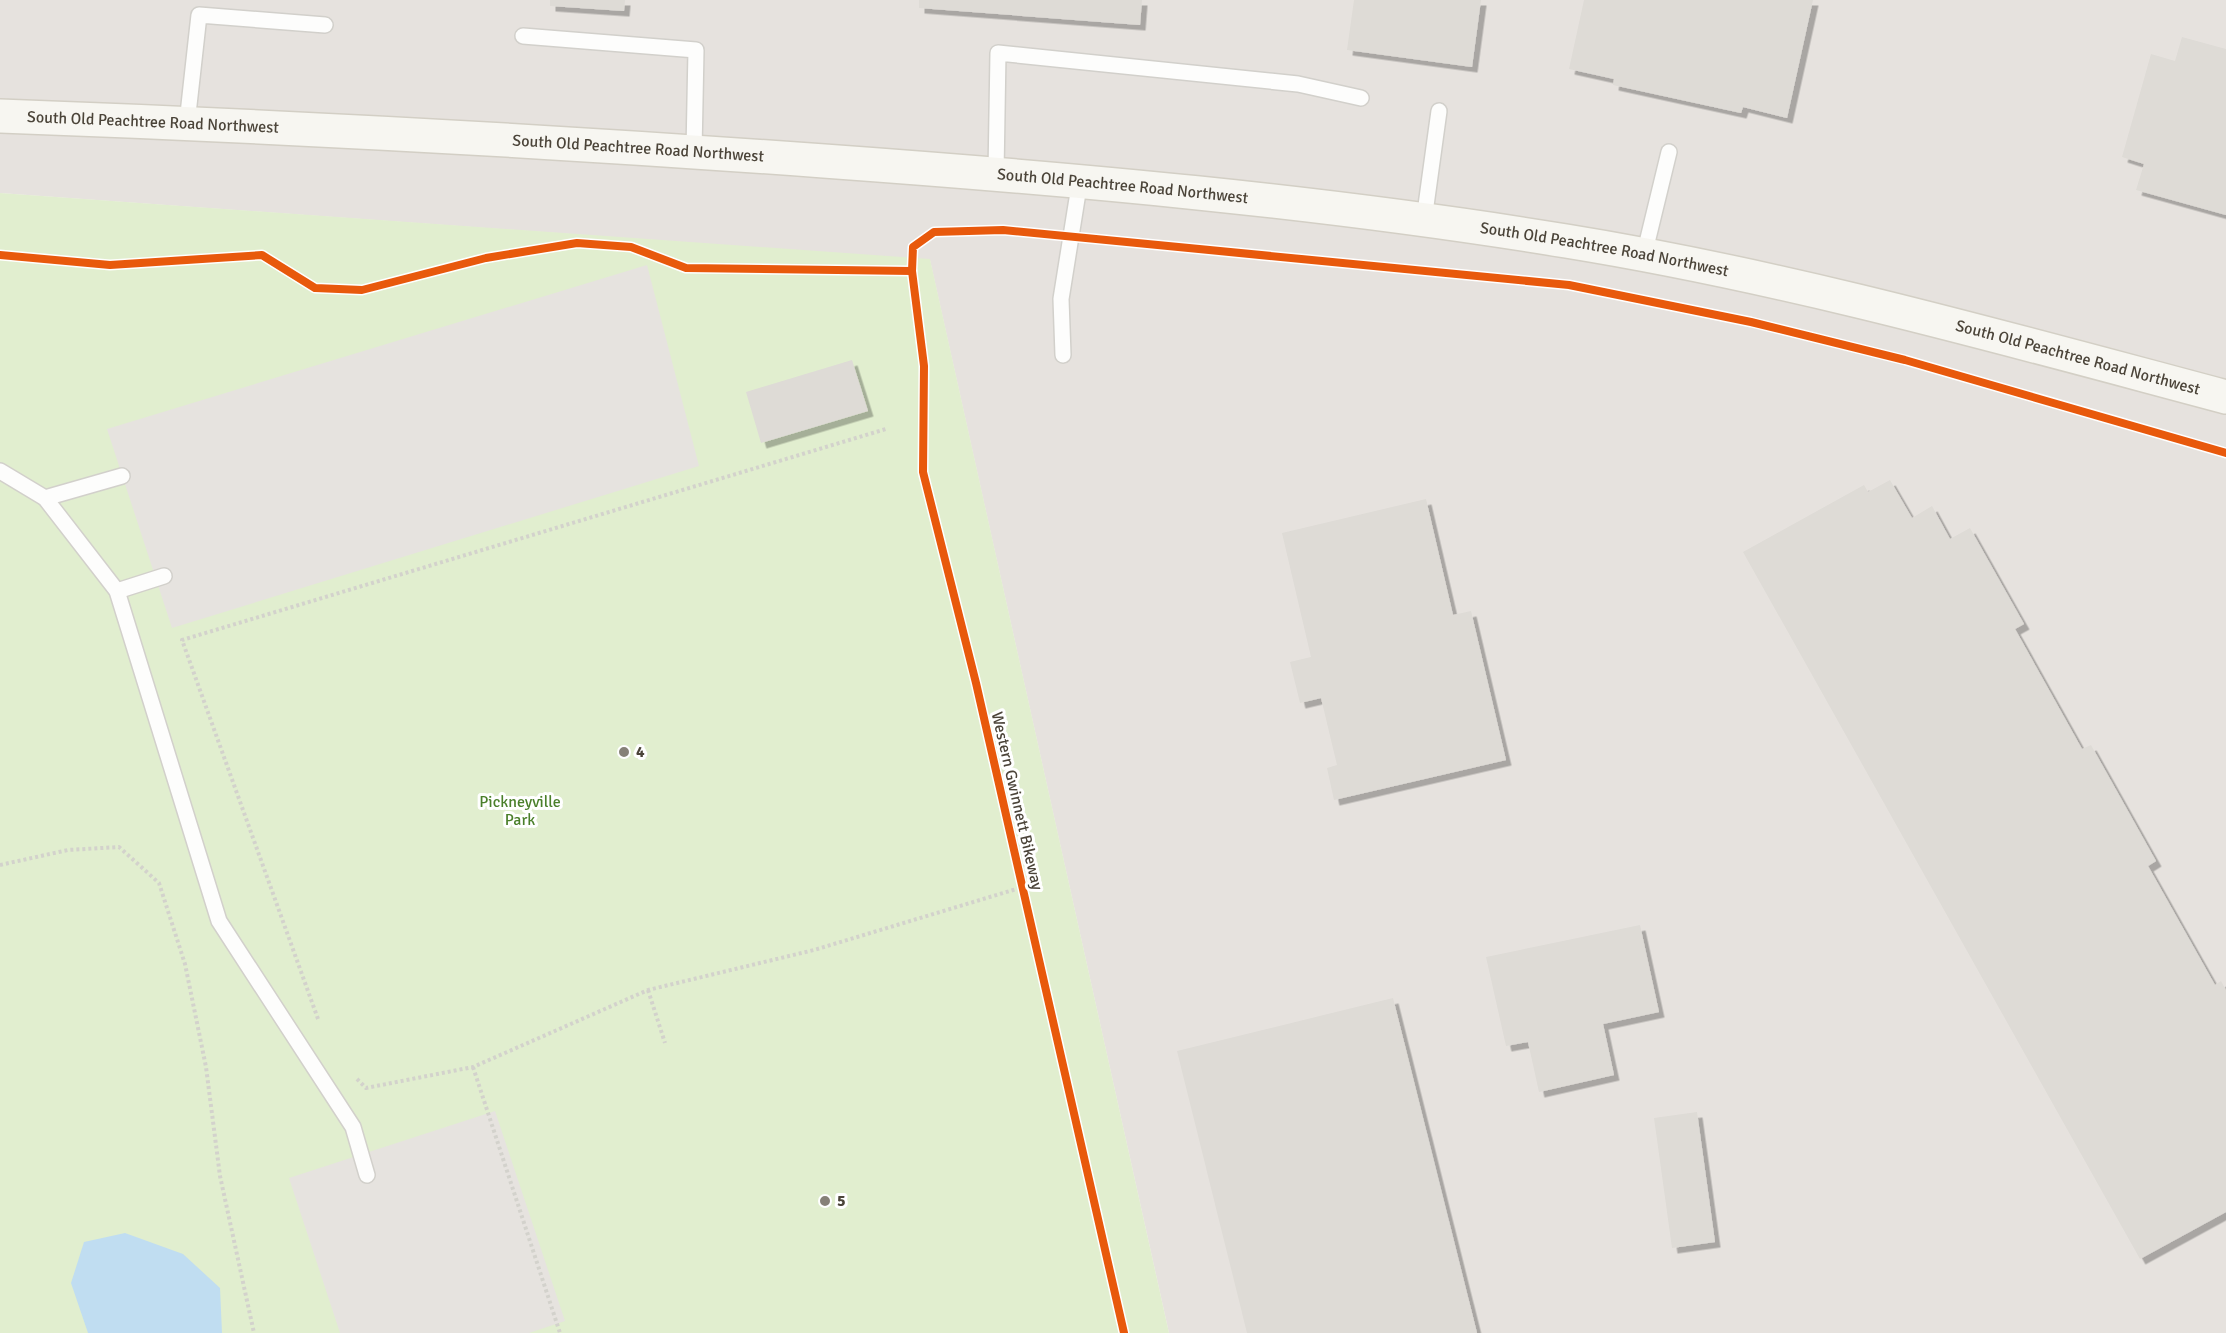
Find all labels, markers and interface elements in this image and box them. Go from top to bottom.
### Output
street label: South Old Peachtree Road Northwest [27,107,280,138]
street label: South Old Peachtree Road Northwest [512,130,765,167]
street label: South Old Peachtree Road Northwest [996,164,1250,208]
street label: South Old Peachtree Road Northwest [1479,218,1731,281]
street label: South Old Peachtree Road Northwest [1953,316,2203,400]
street label: Western Gwinnett Bikeway [987,710,1047,893]
place label: 4 [636,742,645,762]
marker: 4 [617,745,631,759]
park label: Pickneyville Park [479,792,561,830]
place label: 5 [837,1191,846,1211]
marker: 5 [818,1194,832,1208]

